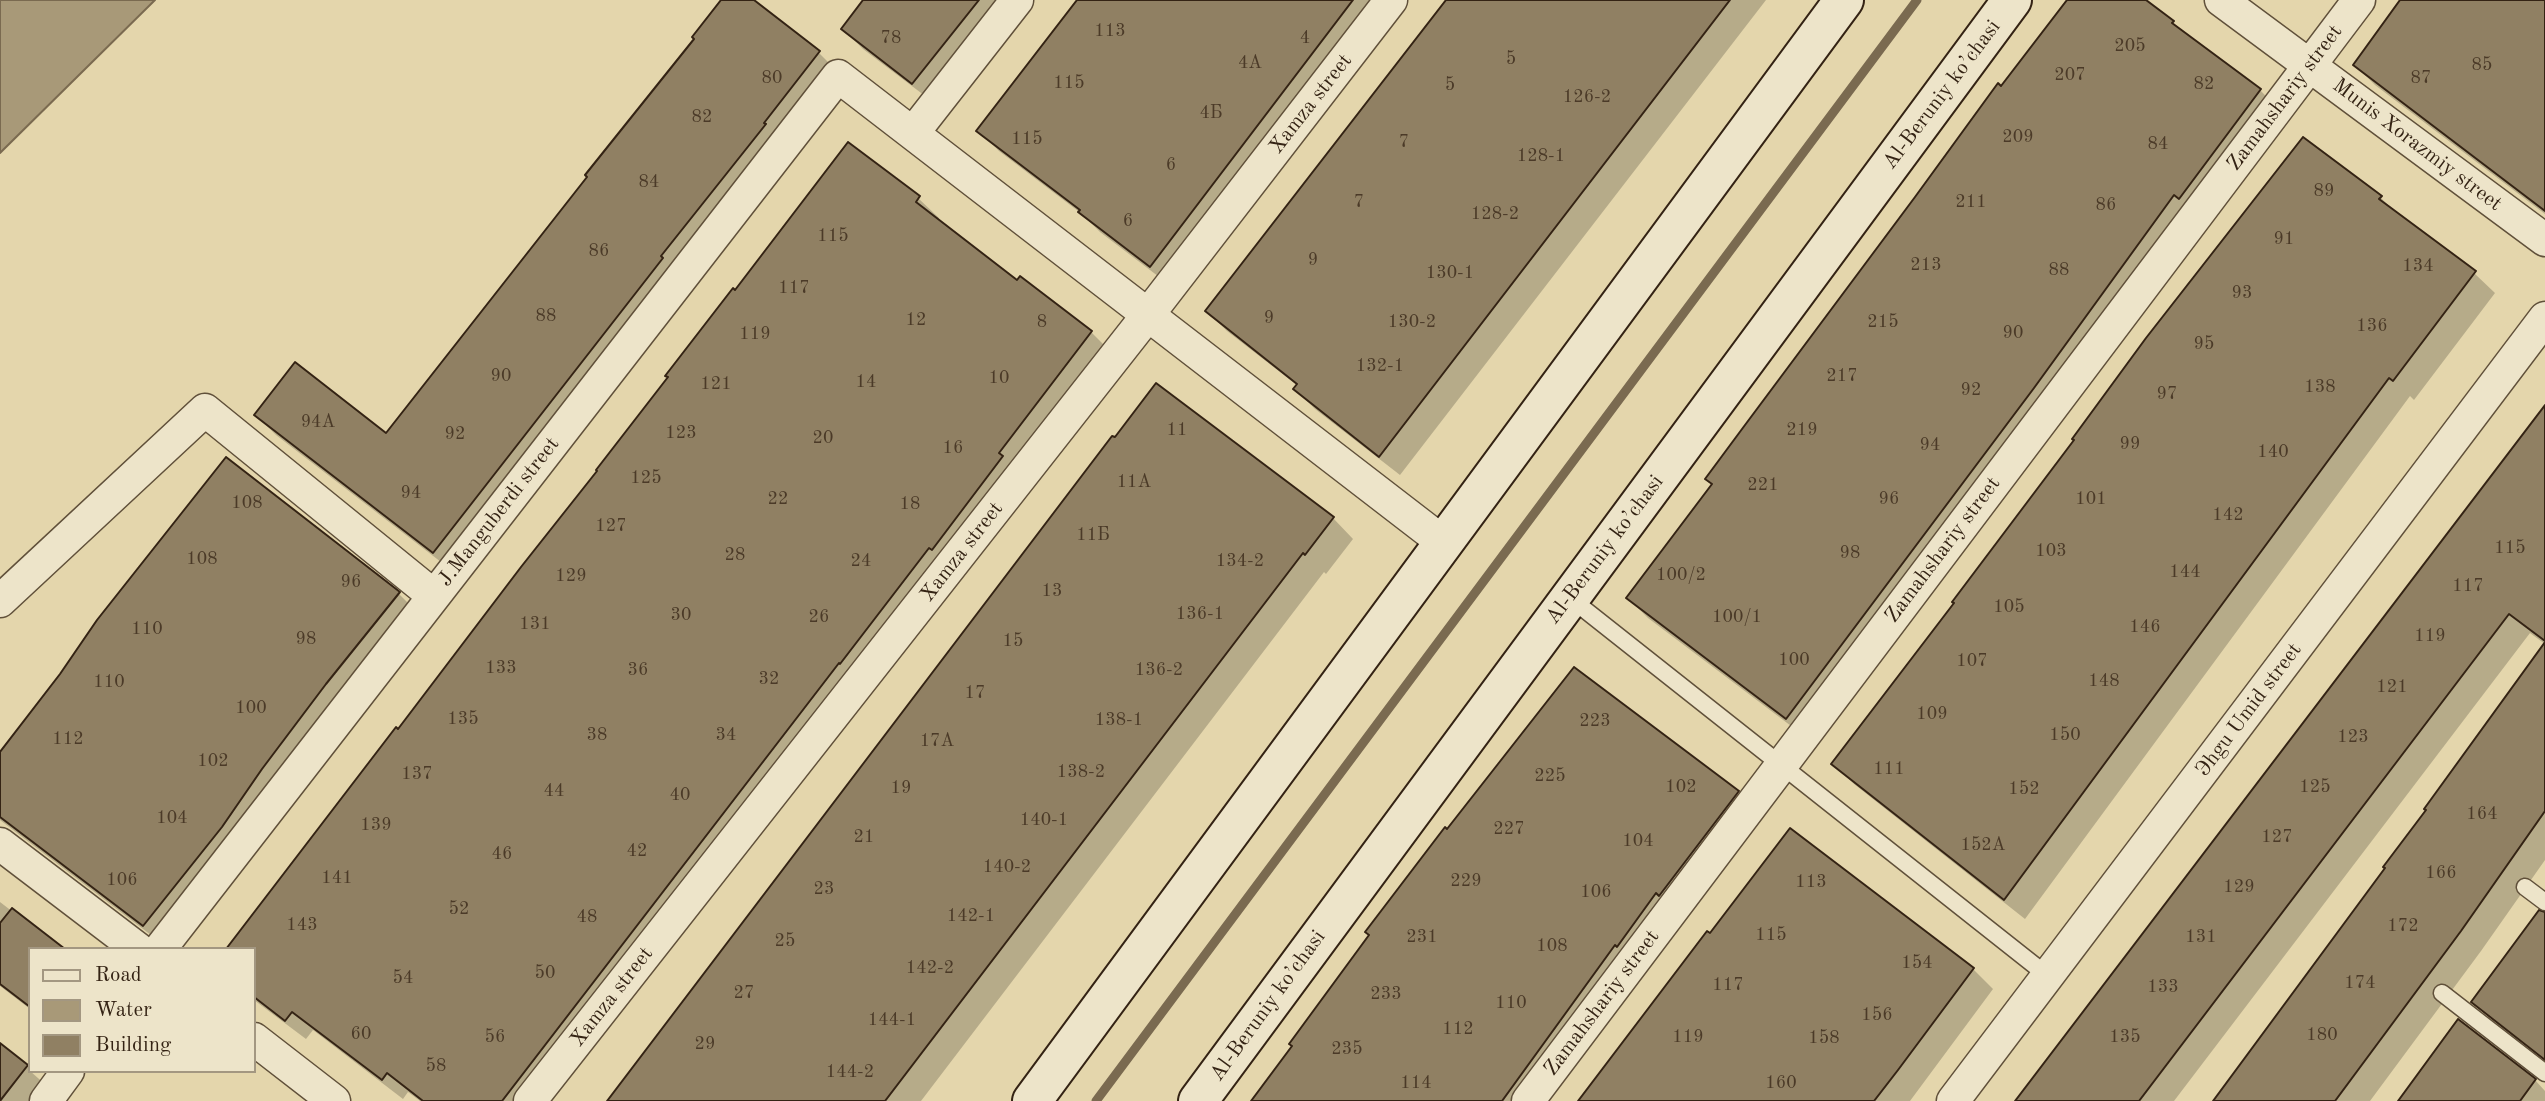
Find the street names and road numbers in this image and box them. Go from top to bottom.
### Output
street label: Al-Beruniy ko’chasi [1878,15,2006,175]
street label: Zamahshariy street [2222,20,2348,176]
street label: Xamza street [1264,49,1358,159]
street label: Munis Xorazmiy street [2327,73,2507,217]
street label: J.Manguberdi street [433,432,565,592]
street label: Al-Beruniy ko’chasi [1541,470,1669,630]
street label: Zamahshariy street [1880,472,2006,628]
street label: Xamza street [915,497,1009,607]
street label: Эhgu Umid street [2191,638,2307,782]
street label: Zamahshariy street [1539,925,1665,1081]
street label: Al-Beruniy ko’chasi [1205,926,1331,1086]
street label: Xamza street [565,942,659,1052]

